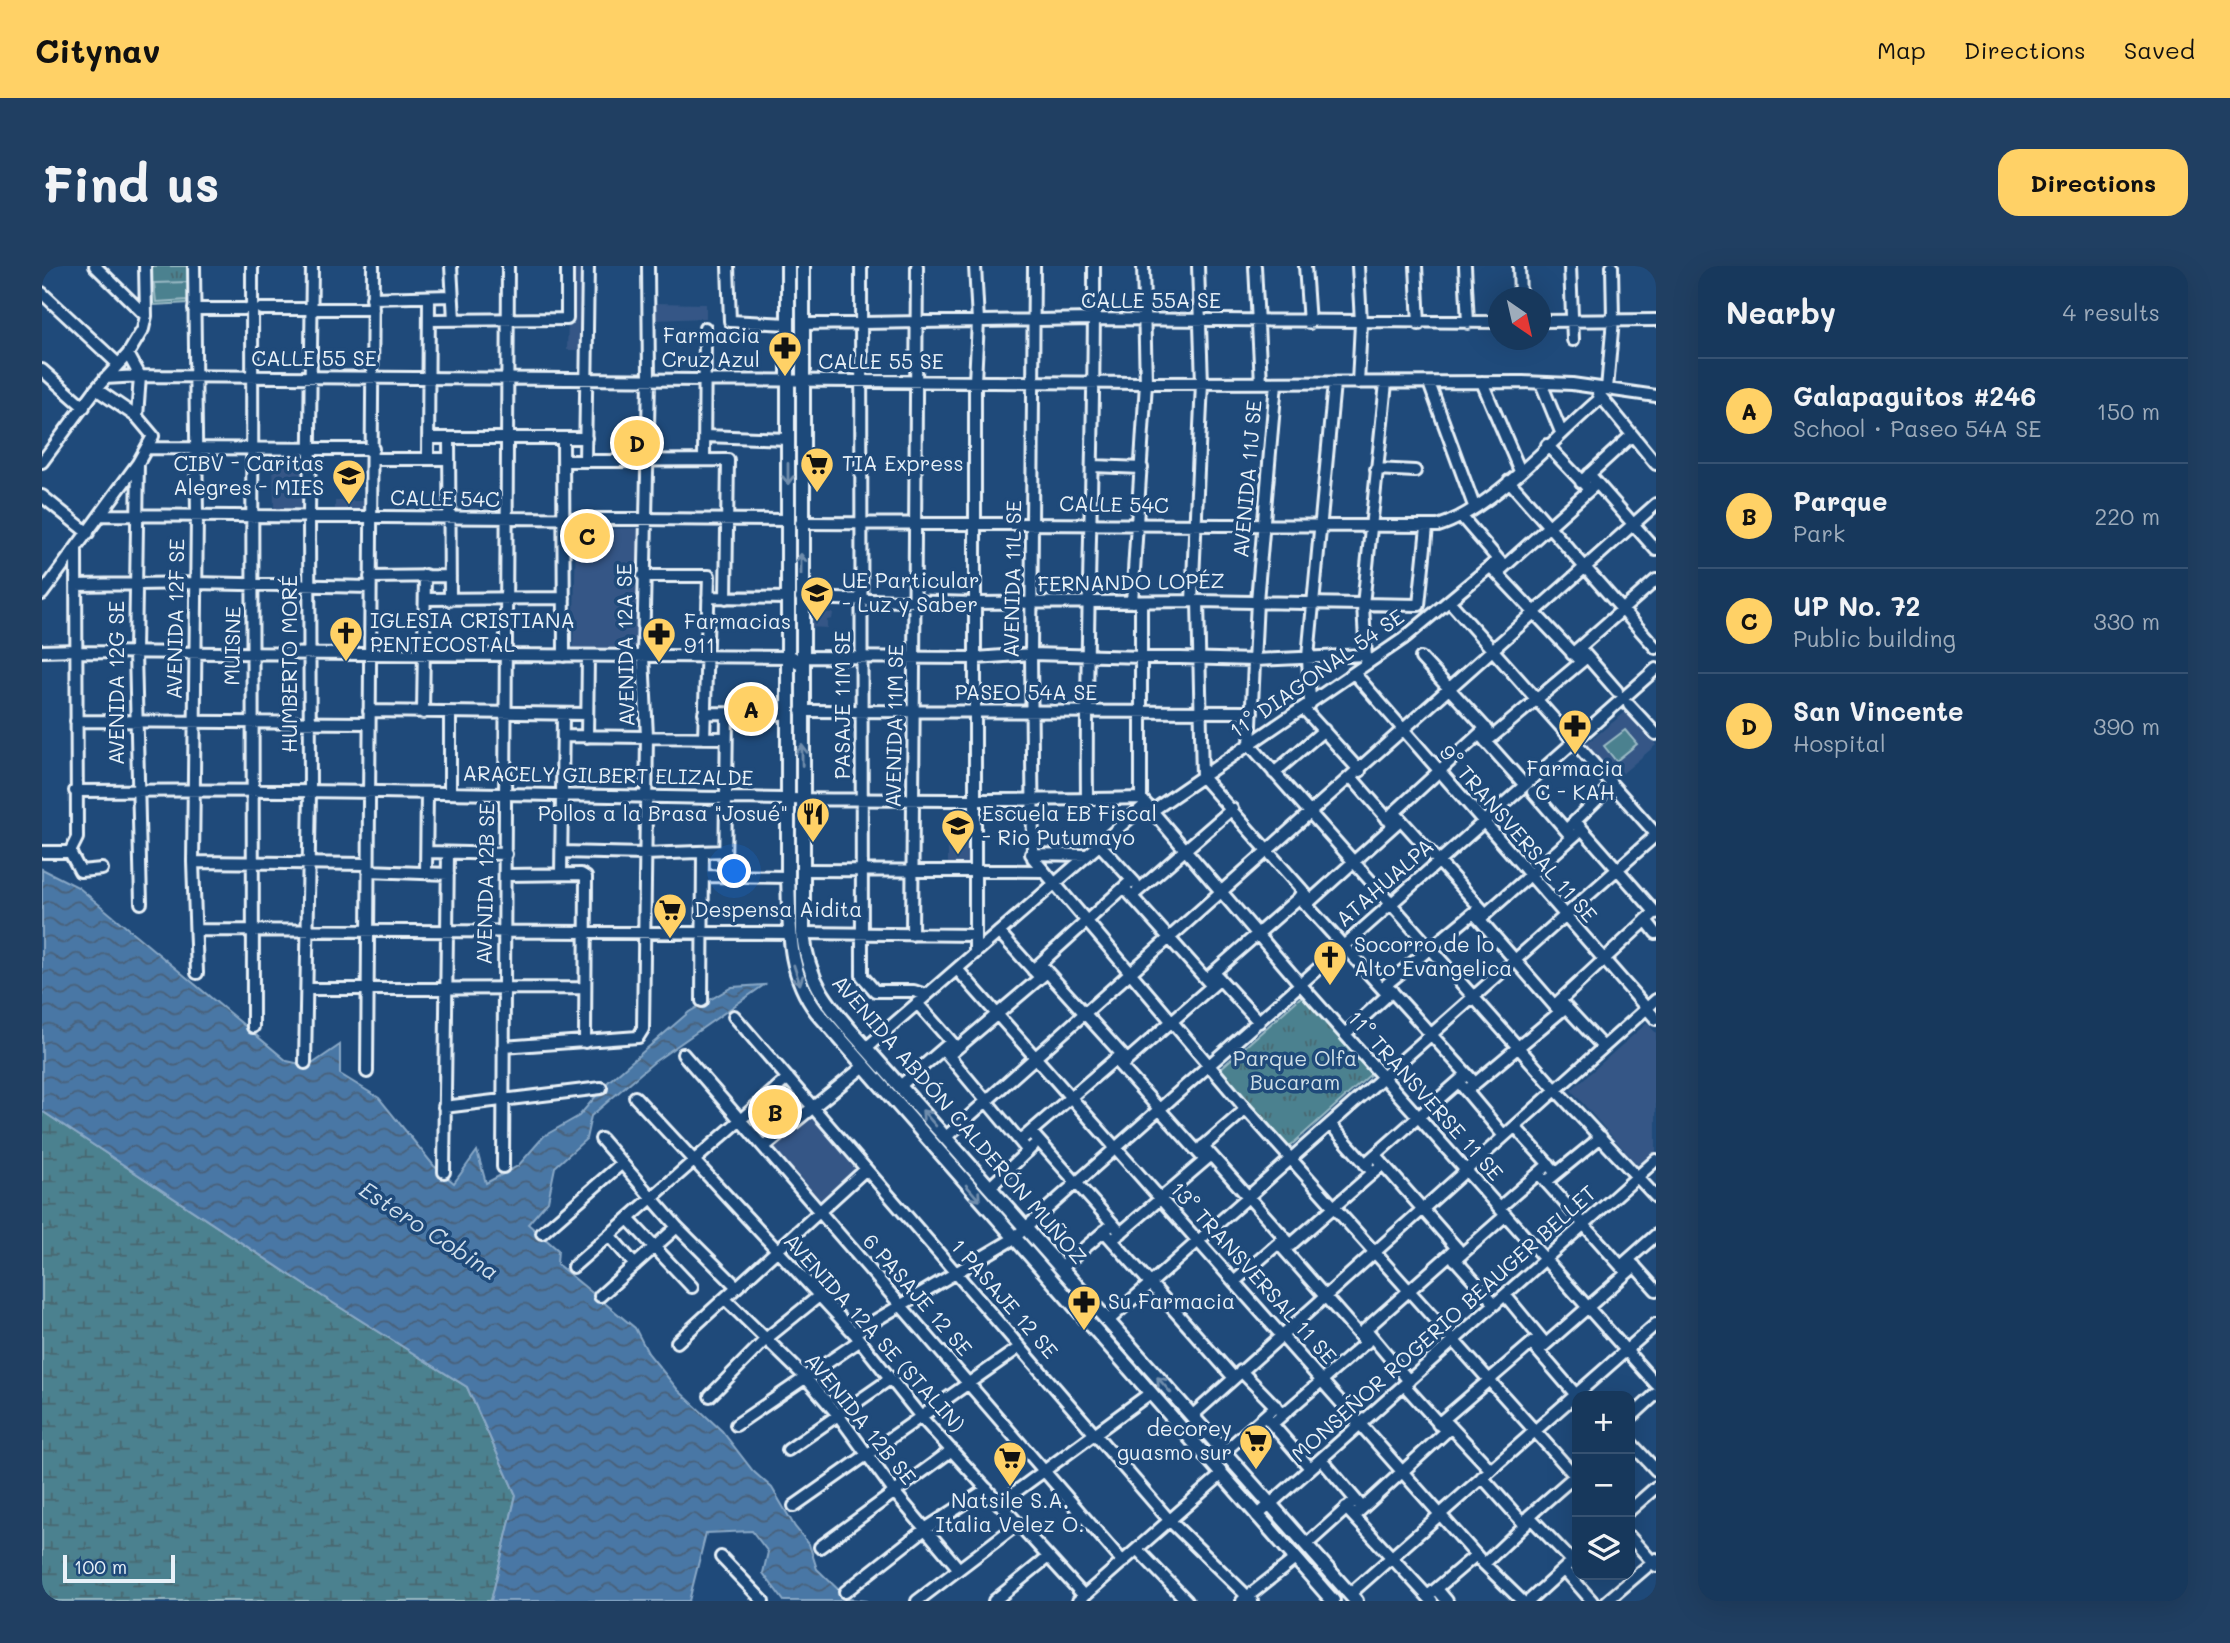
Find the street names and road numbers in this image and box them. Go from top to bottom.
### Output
street label: CALLE 55A SE [1081,286,1221,313]
street label: CALLE 55 SE [251,344,377,371]
street label: CALLE 55 SE [818,347,944,374]
street label: AVENIDA 11J SE [1226,399,1267,559]
street label: CALLE 54C [390,483,500,512]
street label: CALLE 54C [1059,489,1169,518]
street label: AVENIDA 11L SE [997,500,1026,658]
street label: AVENIDA 12F SE [160,538,189,700]
street label: AVENIDA 12A SE [610,563,639,727]
street label: FERNANDO LOPÉZ [1037,566,1225,597]
street label: HUMBERTO MORÉ [275,575,302,753]
street label: AVENIDA 12G SE [102,601,129,765]
street label: 11° DIAGONAL 54 SE [1224,602,1409,743]
street label: MUISNE [217,606,246,686]
street label: PASAJE 11M SE [828,631,855,779]
street label: AVENIDA 11M SE [879,644,908,808]
street label: PASEO 54A SE [955,678,1097,705]
street label: 9° TRANSVERSAL 11 SE [1435,739,1604,927]
street label: ARACELY GILBERT ELIZALDE [462,758,754,791]
street label: AVENIDA 12B SE [470,803,499,965]
street label: ATAHUALPA [1329,832,1439,932]
street label: AVENIDA ABDÓN CALDERÓN MUÑOZ [827,969,1093,1269]
street label: 11° TRANSVERSE 11 SE [1343,1004,1510,1186]
street label: 13° TRANSVERSAL 11 SE [1165,1175,1343,1369]
street label: MONSEÑOR ROGERIO BEAUGER BELLET [1285,1179,1601,1467]
street label: AVENIDA 12A SE (STALIN) [779,1227,972,1437]
street label: 6 PASAJE 12 SE [858,1227,979,1361]
street label: 1 PASAJE 12 SE [946,1233,1065,1364]
street label: AVENIDA 12B SE [800,1347,923,1490]

